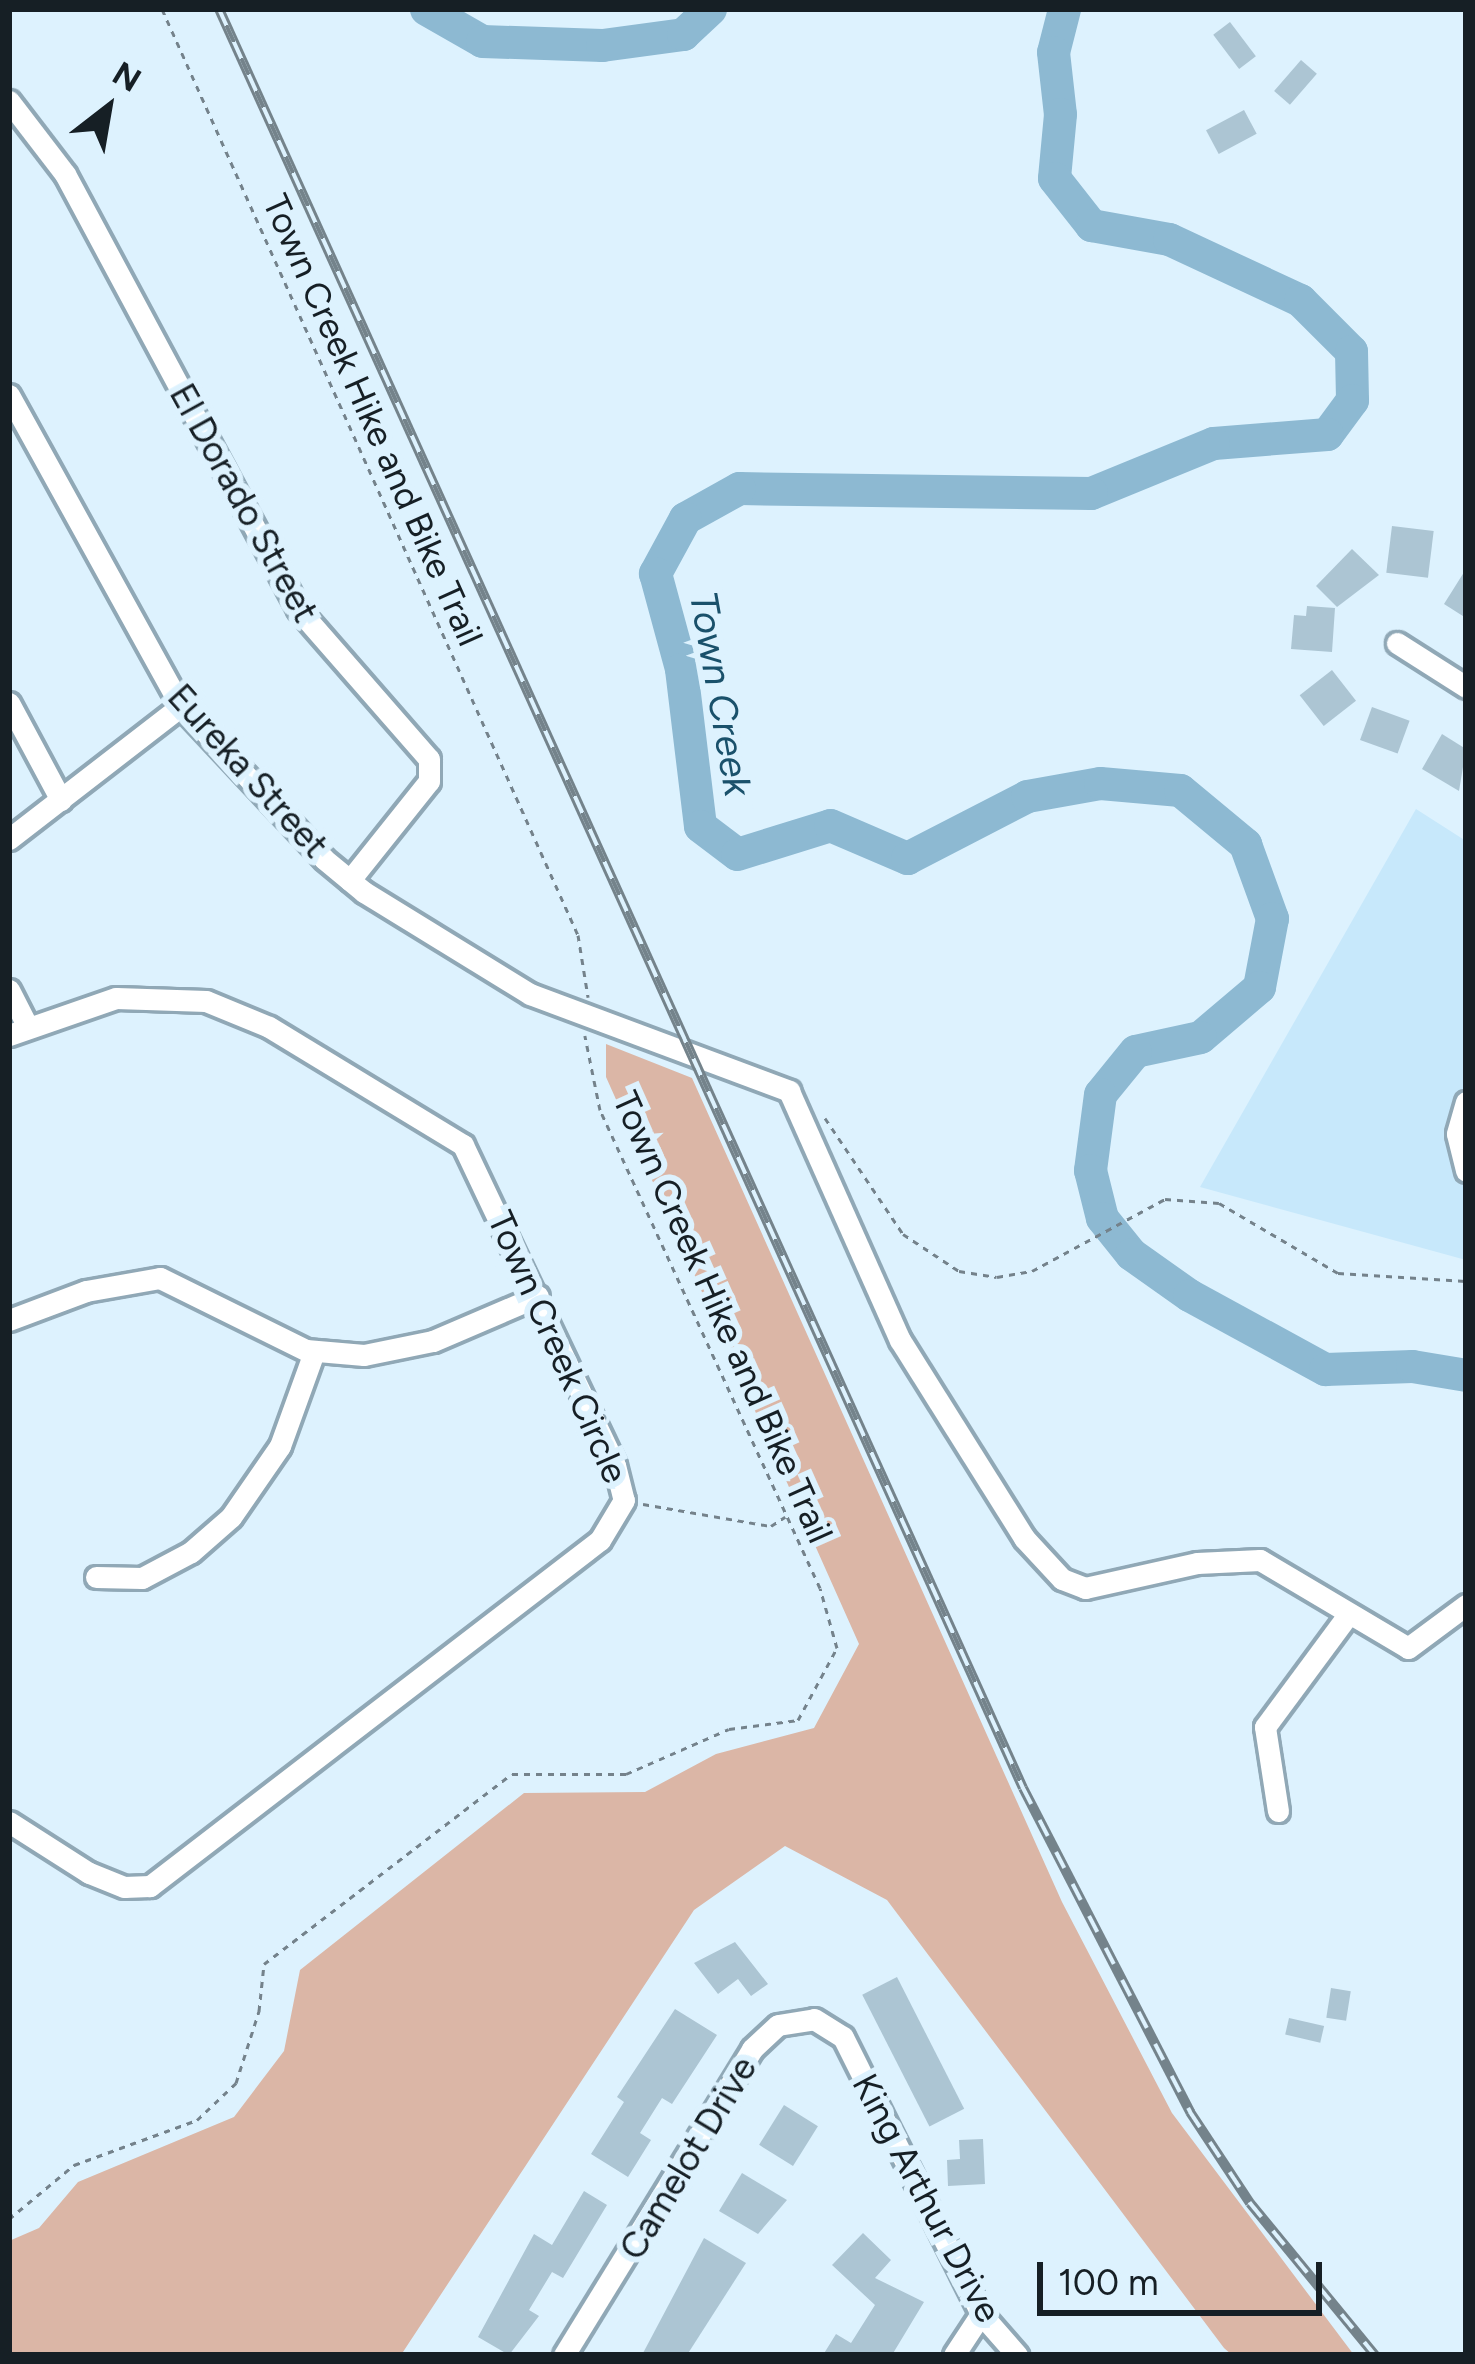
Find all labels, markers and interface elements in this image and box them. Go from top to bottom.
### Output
north arrow [48,48,168,168]
text: N [106,53,148,100]
street label: Town Creek Hike and Bike Trail [254,188,492,652]
street label: El Dorado Street [161,376,327,630]
water label: Town Creek [679,588,761,800]
street label: Eureka Street [159,675,337,867]
street label: Town Creek Hike and Bike Trail [604,1085,842,1549]
street label: Town Creek Circle [479,1205,637,1489]
street label: Camelot Drive [610,2049,766,2267]
street label: King Arthur Drive [843,2066,1011,2330]
scale bar [1043,2238,1328,2312]
text: 100 m [1058,2261,1159,2304]

